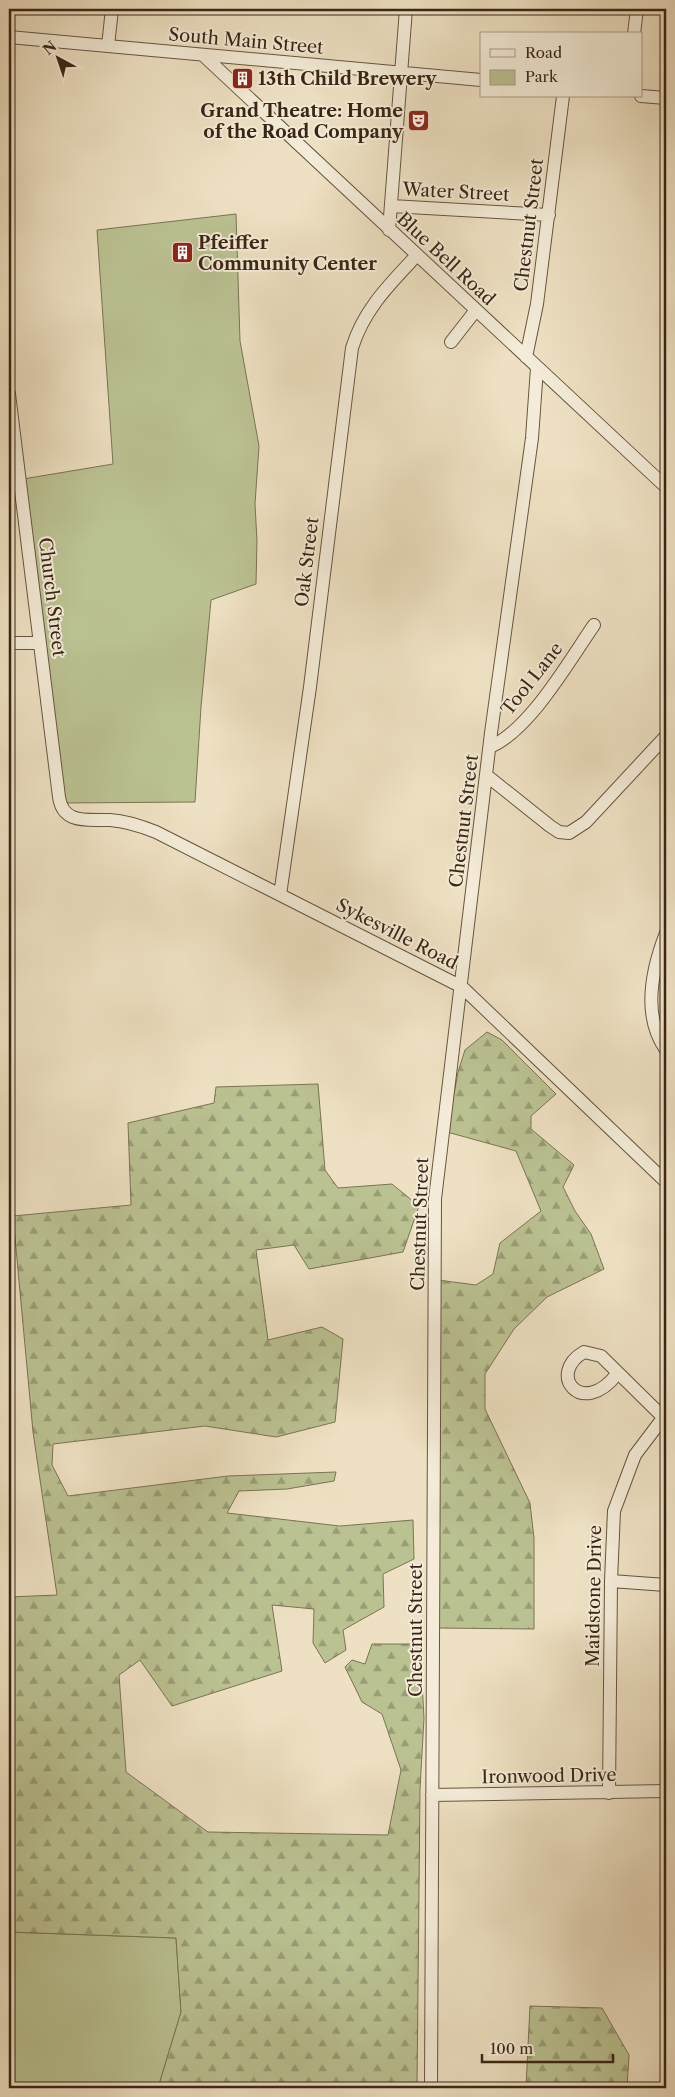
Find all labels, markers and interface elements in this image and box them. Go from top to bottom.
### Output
street label: South Main Street [168,23,325,59]
north arrow [32,32,82,82]
legend [480,32,642,98]
text: N [39,37,60,59]
text: Road [525,43,562,62]
building icon: 13th Child Brewery [230,67,254,91]
text: Park [525,67,559,86]
place label: 13th Child Brewery [258,68,437,90]
place label: Grand Theatre: Home of the Road Company [200,100,404,143]
theatre icon: Grand Theatre: Home of the Road Company [407,109,431,133]
street label: Chestnut Street [510,157,548,293]
street label: Water Street [401,178,511,206]
street label: Blue Bell Road [392,208,500,310]
place label: Pfeiffer Community Center [198,232,377,275]
building icon: Pfeiffer Community Center [170,241,194,265]
street label: Oak Street [291,515,323,608]
street label: Church Street [34,536,70,659]
street label: Tool Lane [497,638,567,720]
street label: Chestnut Street [445,753,483,889]
street label: Sykesville Road [333,894,461,974]
street label: Chestnut Street [407,1156,433,1291]
street label: Maidstone Drive [582,1525,606,1667]
street label: Chestnut Street [405,1562,427,1697]
street label: Ironwood Drive [481,1764,617,1788]
scale bar [482,2032,614,2064]
text: 100 m [490,2039,533,2058]

